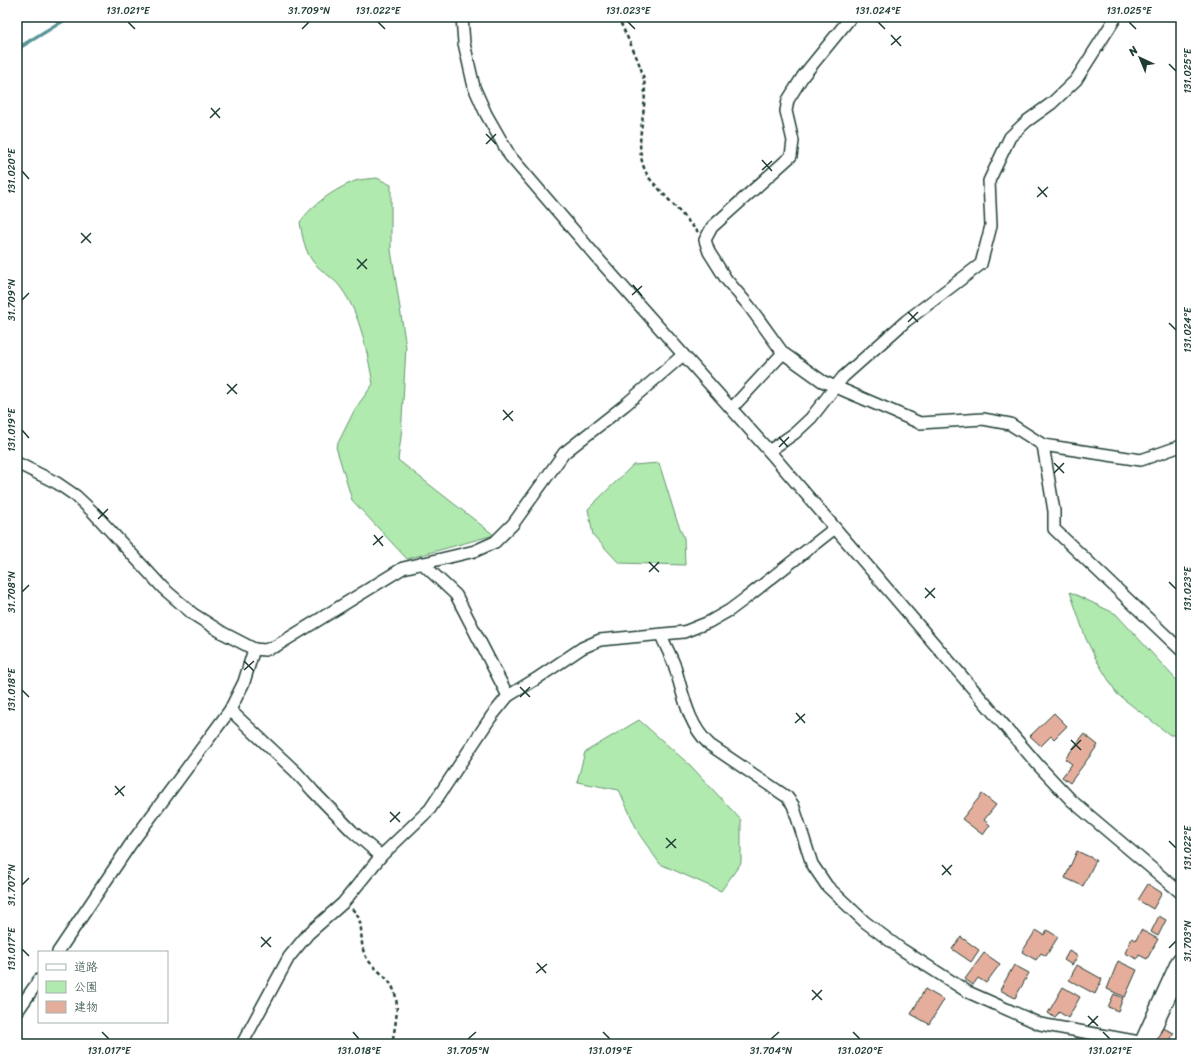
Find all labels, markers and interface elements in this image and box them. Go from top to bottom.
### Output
text: 131.021°E [106,2,151,20]
text: 31.709°N [288,2,330,20]
text: 131.022°E [356,2,402,20]
text: 131.023°E [606,2,652,20]
text: 131.024°E [855,2,902,20]
text: 131.025°E [1106,2,1153,20]
north arrow [1120,38,1160,78]
text: N [1123,41,1143,61]
text: 131.025°E [1179,47,1197,94]
text: 131.020°E [3,147,21,194]
text: 31.709°N [3,279,21,321]
text: 131.024°E [1179,306,1197,353]
text: 131.019°E [3,407,21,452]
text: 131.023°E [1179,565,1197,611]
text: 31.708°N [3,571,21,613]
text: 131.018°E [3,667,21,712]
text: 131.022°E [1179,824,1197,870]
text: 31.707°N [3,864,21,906]
text: 31.703°N [1179,920,1197,962]
text: 131.017°E [3,926,21,971]
legend [38,951,168,1023]
text: 道路 [74,956,98,978]
text: 公園 [74,976,98,998]
text: 建物 [74,996,98,1018]
text: 131.017°E [87,1042,132,1060]
text: 131.018°E [337,1042,382,1060]
text: 31.705°N [447,1042,489,1060]
text: 131.019°E [588,1042,633,1060]
text: 31.704°N [750,1042,792,1060]
text: 131.020°E [837,1042,884,1060]
text: 131.021°E [1088,1042,1133,1060]

